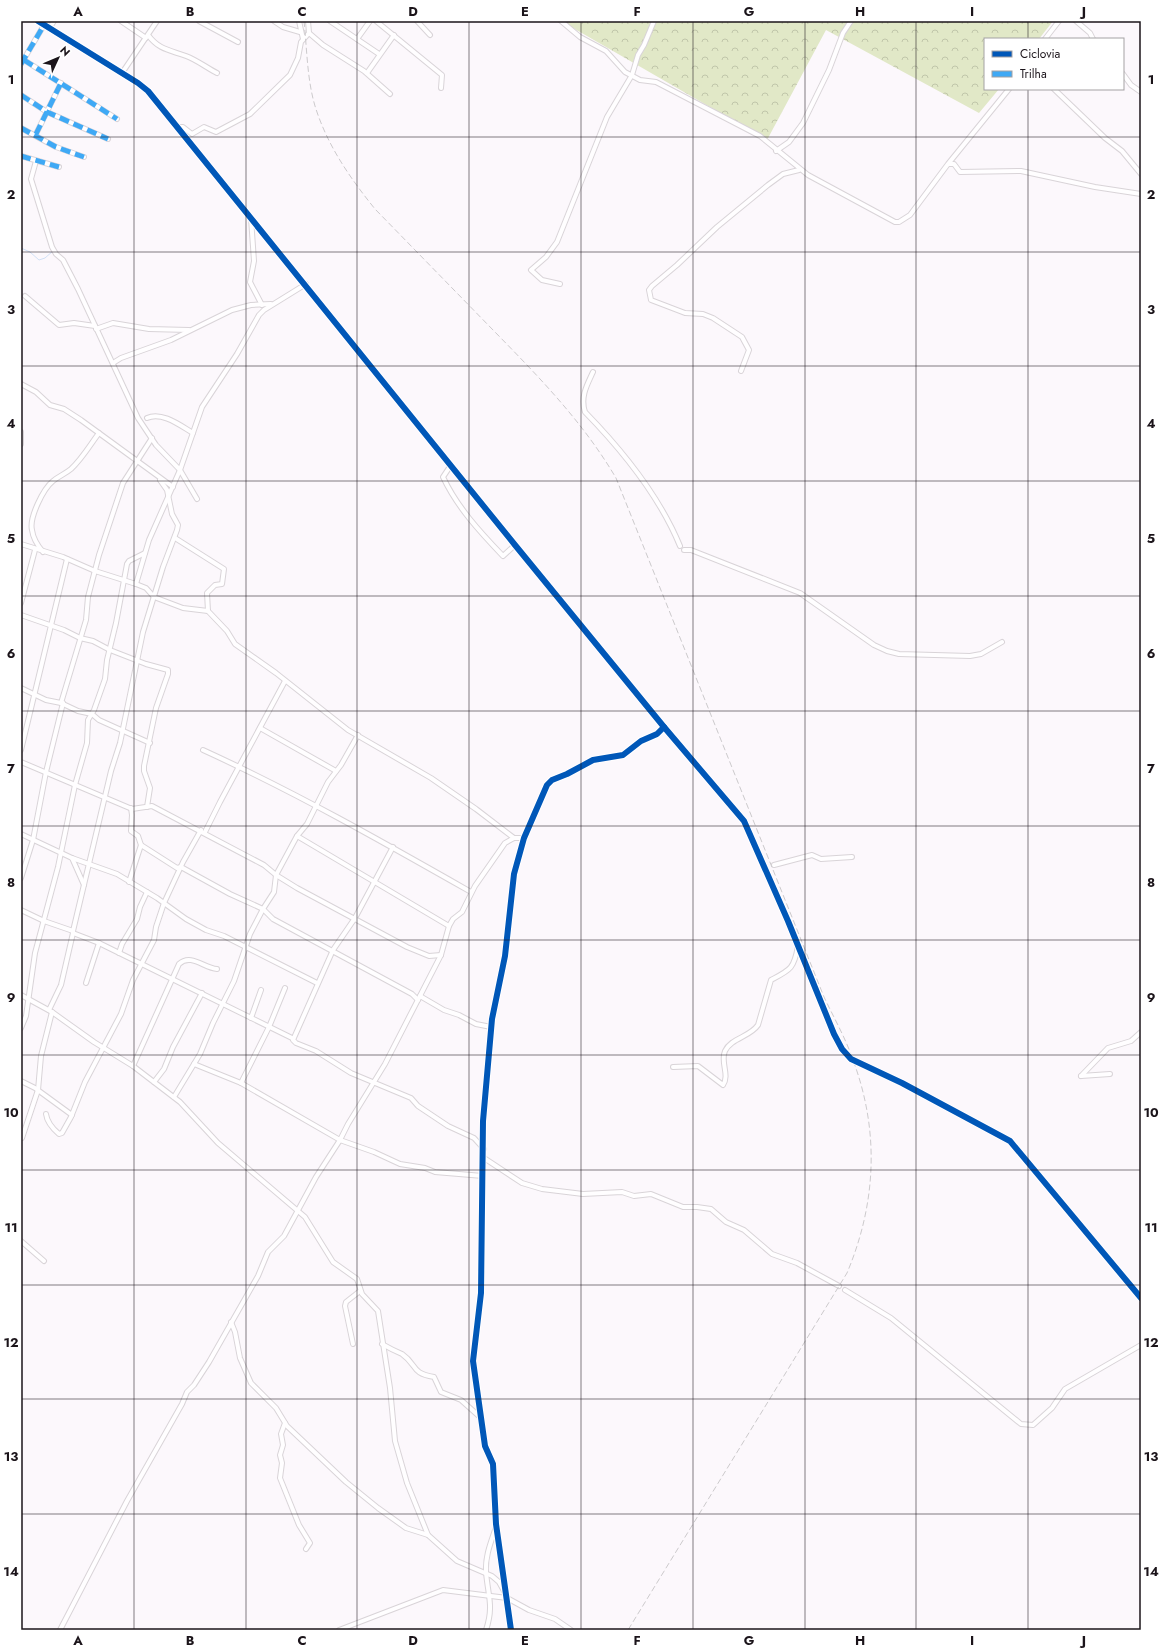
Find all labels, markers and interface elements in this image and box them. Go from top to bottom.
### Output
text: A [72,2,83,21]
text: B [186,2,195,21]
text: C [297,2,307,21]
text: D [408,2,418,21]
text: E [521,2,529,21]
text: F [633,2,641,21]
text: G [744,2,755,21]
text: H [855,2,865,21]
text: I [970,2,974,21]
text: J [1079,2,1086,21]
north arrow [38,38,78,78]
legend [984,38,1124,90]
text: N [56,42,74,60]
text: Ciclovia [1020,45,1061,63]
text: Trilha [1020,65,1047,83]
text: 1 [8,70,14,89]
text: 1 [1148,70,1154,89]
text: 2 [7,185,15,204]
text: 2 [1147,185,1155,204]
text: 3 [7,300,15,319]
text: 3 [1147,300,1155,319]
text: 4 [6,414,16,433]
text: 4 [1146,414,1156,433]
text: 5 [7,529,15,548]
text: 5 [1147,529,1155,548]
text: 6 [7,644,16,663]
text: 6 [1147,644,1156,663]
text: 7 [7,759,15,778]
text: 7 [1147,759,1155,778]
text: 8 [7,873,15,892]
text: 8 [1147,873,1155,892]
text: 9 [7,988,16,1007]
text: 9 [1147,988,1156,1007]
text: 10 [3,1103,19,1122]
text: 10 [1143,1103,1159,1122]
text: 11 [4,1218,18,1237]
text: 11 [1144,1218,1158,1237]
text: 12 [3,1333,19,1352]
text: 12 [1143,1333,1159,1352]
text: 13 [4,1447,18,1466]
text: 13 [1144,1447,1158,1466]
text: 14 [3,1562,19,1581]
text: 14 [1143,1562,1159,1581]
text: A [72,1631,83,1650]
text: B [186,1631,195,1650]
text: C [297,1631,307,1650]
text: D [408,1631,418,1650]
text: E [521,1631,529,1650]
text: F [633,1631,641,1650]
text: G [744,1631,755,1650]
text: H [855,1631,865,1650]
text: I [970,1631,974,1650]
text: J [1079,1631,1086,1650]

